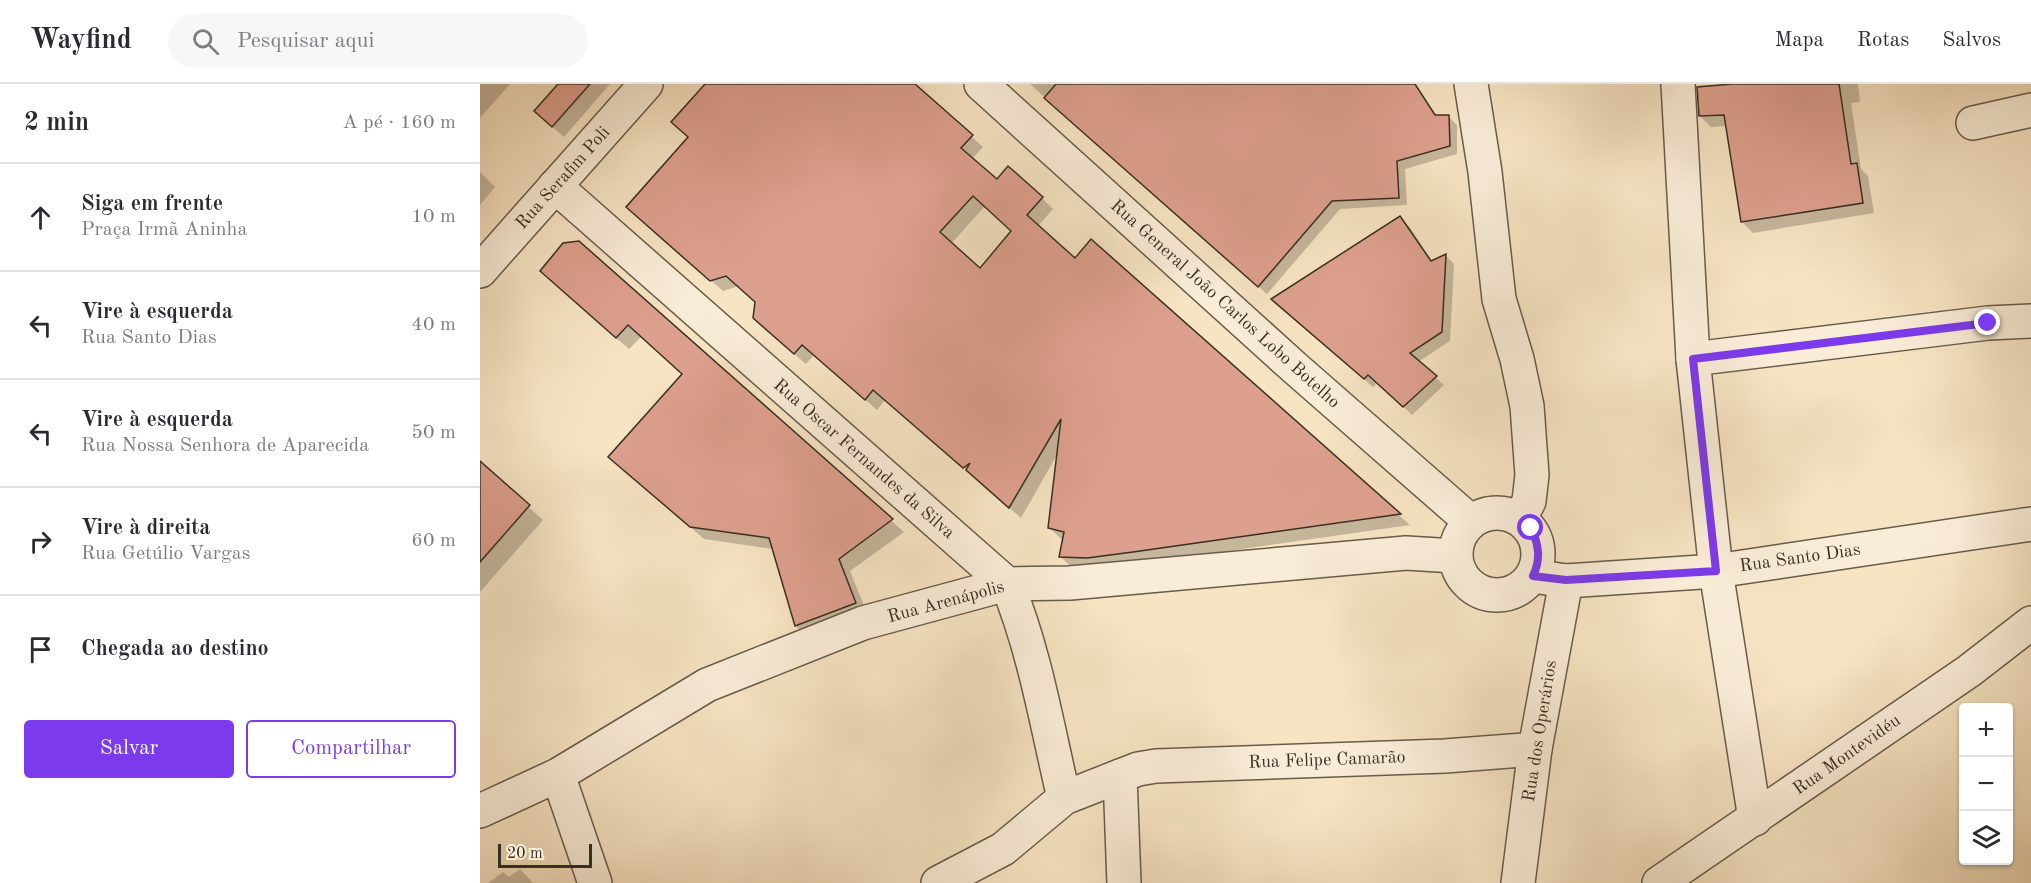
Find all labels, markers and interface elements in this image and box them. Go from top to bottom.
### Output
search box [168,14,588,68]
icon: search [189,25,222,58]
text: Wayfind [30,27,132,55]
text: Pesquisar aqui [237,30,374,52]
text: Mapa [1775,30,1824,51]
text: Rotas [1857,30,1909,51]
text: Salvos [1942,30,2001,51]
text: 2 min [24,110,89,136]
text: A pé · 160 m [342,113,456,133]
street label: Rua Serafim Poli [512,123,614,233]
text: Siga em frente [81,193,223,215]
street label: Rua General João Carlos Lobo Botelho [1107,196,1343,412]
icon: ahead [24,201,57,234]
text: 10 m [411,207,456,227]
text: Praça Irmã Aninha [81,220,247,240]
text: Vire à esquerda [81,301,233,323]
icon: left [24,309,57,342]
route end [1974,309,2000,335]
text: 40 m [411,315,456,335]
text: Rua Santo Dias [81,328,217,348]
street label: Rua Oscar Fernandes da Silva [770,376,958,542]
text: Vire à esquerda [81,409,233,431]
icon: left [24,417,57,450]
text: 50 m [411,423,456,443]
text: Rua Nossa Senhora de Aparecida [81,436,369,456]
route start [1517,514,1543,540]
text: Vire à direita [81,517,211,539]
icon: right [24,525,57,558]
text: 60 m [411,531,456,551]
street label: Rua Santo Dias [1738,541,1862,575]
text: Rua Getúlio Vargas [81,544,250,564]
street label: Rua Arenápolis [886,578,1007,626]
icon: arrive [24,633,57,666]
text: Chegada ao destino [81,638,269,660]
street label: Rua dos Operários [1520,659,1560,803]
map controls [1959,703,2013,865]
button: + [1959,703,2013,757]
street label: Rua Montevidéu [1790,711,1904,799]
button: Salvar [24,720,234,778]
button: Compartilhar [246,720,456,778]
street label: Rua Felipe Camarão [1248,748,1406,772]
button: − [1959,757,2013,811]
button: layers [1959,811,2013,865]
scale bar [498,841,592,868]
text: 20 m [507,846,543,862]

